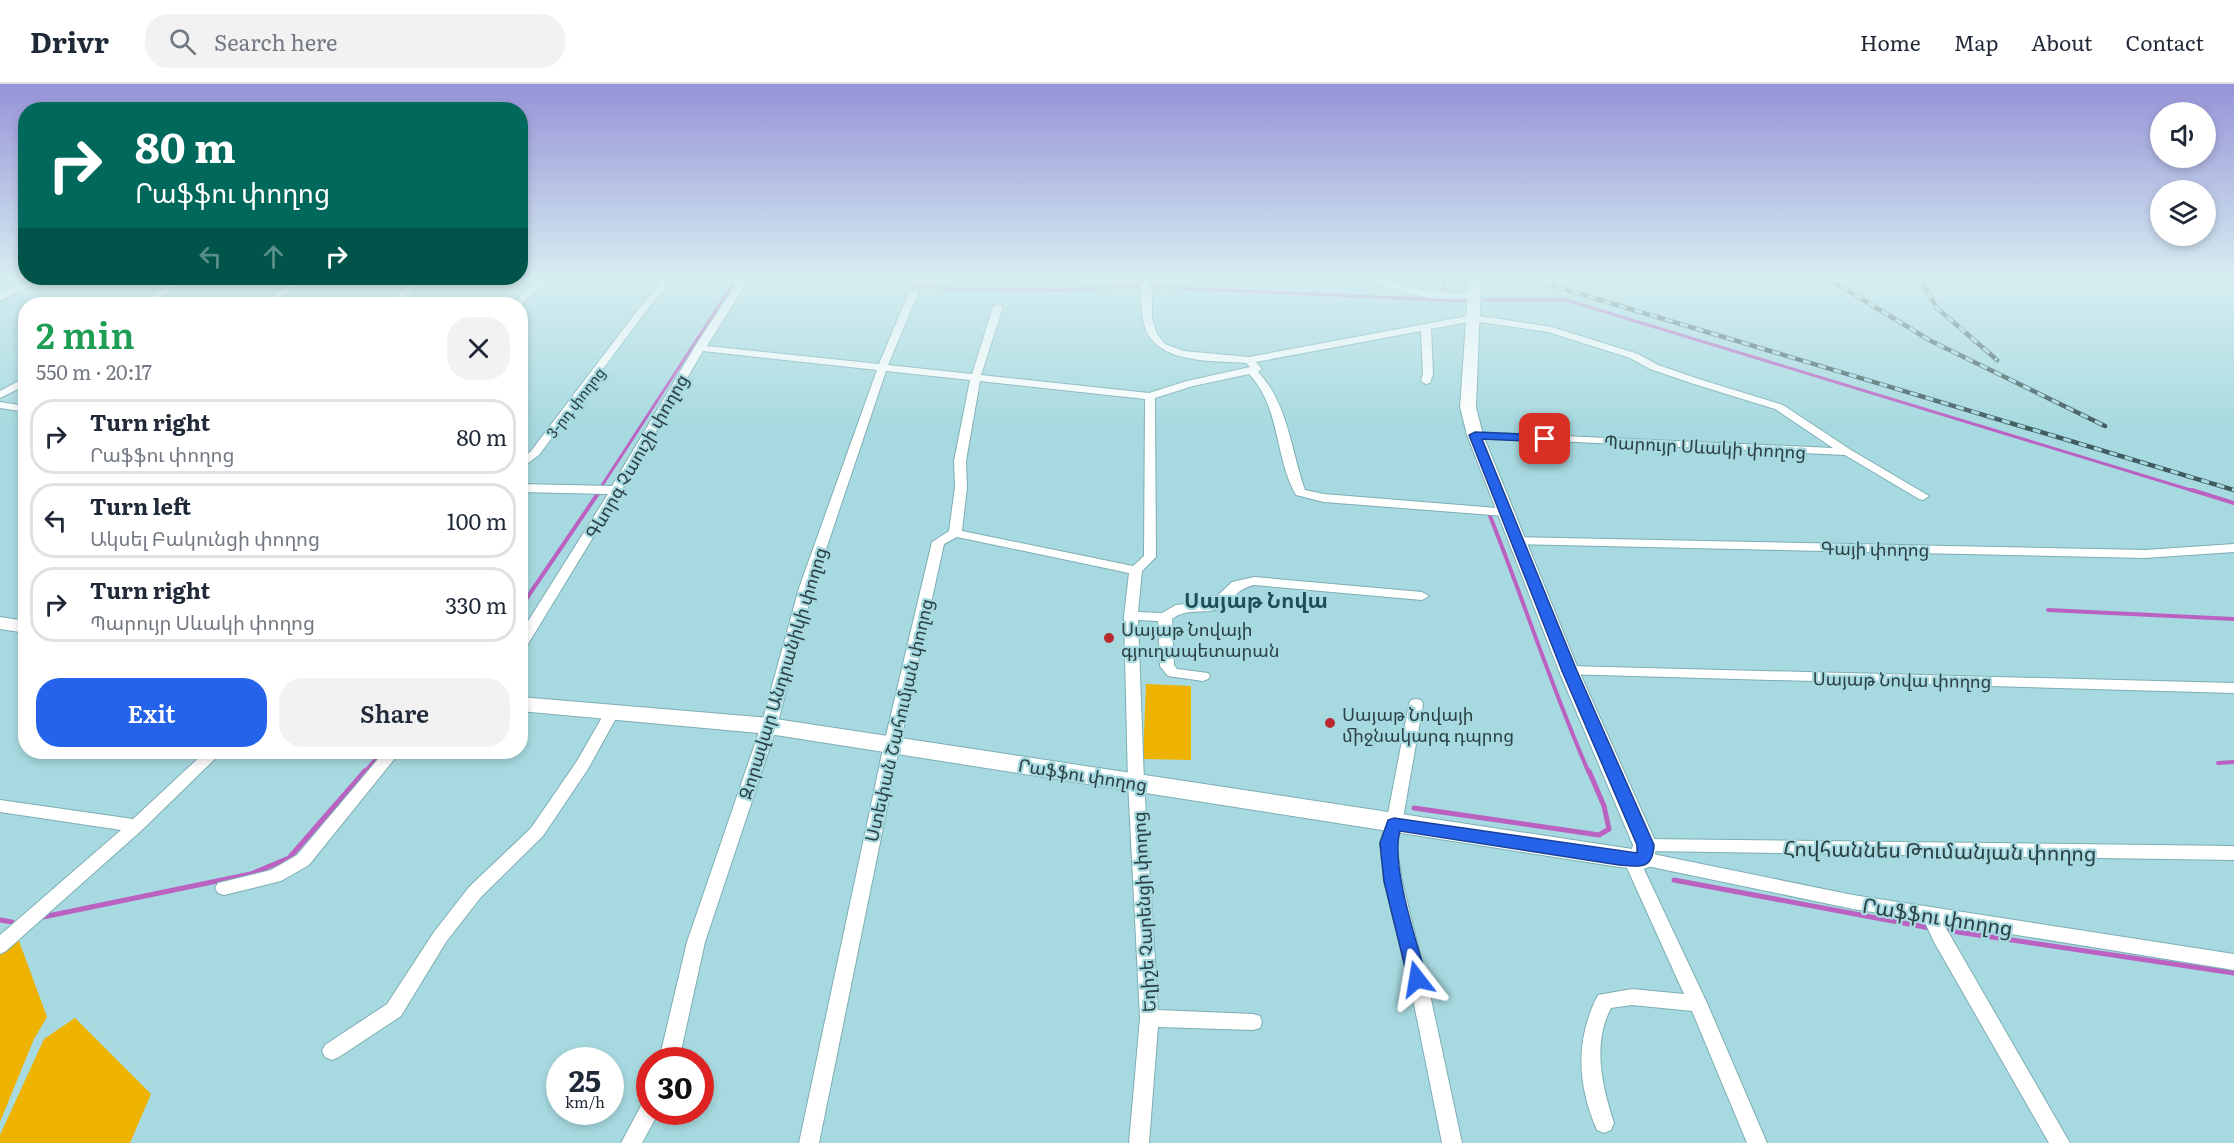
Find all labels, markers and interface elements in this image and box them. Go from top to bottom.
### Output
search box [145,14,565,68]
text: Drivr [30,20,109,62]
icon: search [166,25,199,58]
text: Search here [214,25,337,58]
text: Home [1860,26,1921,57]
text: Map [1954,26,1998,57]
text: About [2031,26,2093,57]
text: Contact [2126,26,2204,57]
map controls [2150,102,2216,246]
button: sound [2150,102,2216,168]
text: 80 m [135,114,236,176]
icon: right [36,126,114,204]
text: Րաֆֆու փողոց [135,171,330,211]
button: layers [2150,180,2216,246]
icon: left [194,240,227,273]
icon: ahead [257,240,290,273]
icon: right [320,240,353,273]
text: 2 min [36,307,135,360]
button: close [447,317,510,380]
text: 550 m · 20:17 [36,356,152,386]
street label: 3-րդ փողոց [540,362,610,442]
street label: Գևորգ Չաուշի փողոց [578,368,694,544]
text: Turn right [90,405,210,438]
pin [1519,413,1570,464]
icon: right [39,420,72,453]
text: 80 m [456,420,507,453]
icon: arrive [1528,422,1561,455]
street label: Պարույր Սևակի փողոց [1603,427,1807,465]
text: Րաֆֆու փողոց [90,438,235,468]
text: Turn left [90,489,191,522]
icon: left [39,504,72,537]
text: 100 m [447,504,507,537]
text: Ակսել Բակունցի փողոց [90,522,320,552]
street label: Գայի փողոց [1820,534,1930,562]
street label: Զորավար Անդրանիկի փողոց [731,544,833,802]
text: Turn right [90,573,210,606]
district label: Սայաթ Նովա [1184,583,1328,614]
icon: right [39,588,72,621]
text: 330 m [445,588,507,621]
street label: Ստեփան Շահումյան փողոց [857,596,939,844]
text: Պարույր Սևակի փողոց [90,606,315,636]
place label: Սայաթ Նովայի գյուղապետարան [1121,615,1280,663]
marker: Սայաթ Նովայի գյուղապետարան [1102,631,1116,645]
street label: Սայաթ Նովա փողոց [1812,664,1992,694]
button: Exit [36,678,267,747]
button: Share [279,678,510,747]
place label: Սայաթ Նովայի միջնակարգ դպրոց [1342,700,1514,748]
marker: Սայաթ Նովայի միջնակարգ դպրոց [1323,716,1337,730]
street label: Րաֆֆու փողոց [1017,750,1149,798]
street label: Եղիշե Չարենցի փողոց [1124,811,1162,1013]
street label: Հովհաննես Թումանյան փողոց [1783,831,2097,867]
street label: Րաֆֆու փողոց [1861,888,2015,942]
position arrow [1385,947,1449,1011]
speed limit sign: 30 [636,1047,714,1125]
text: 25 [569,1057,601,1101]
text: km/h [565,1090,605,1113]

